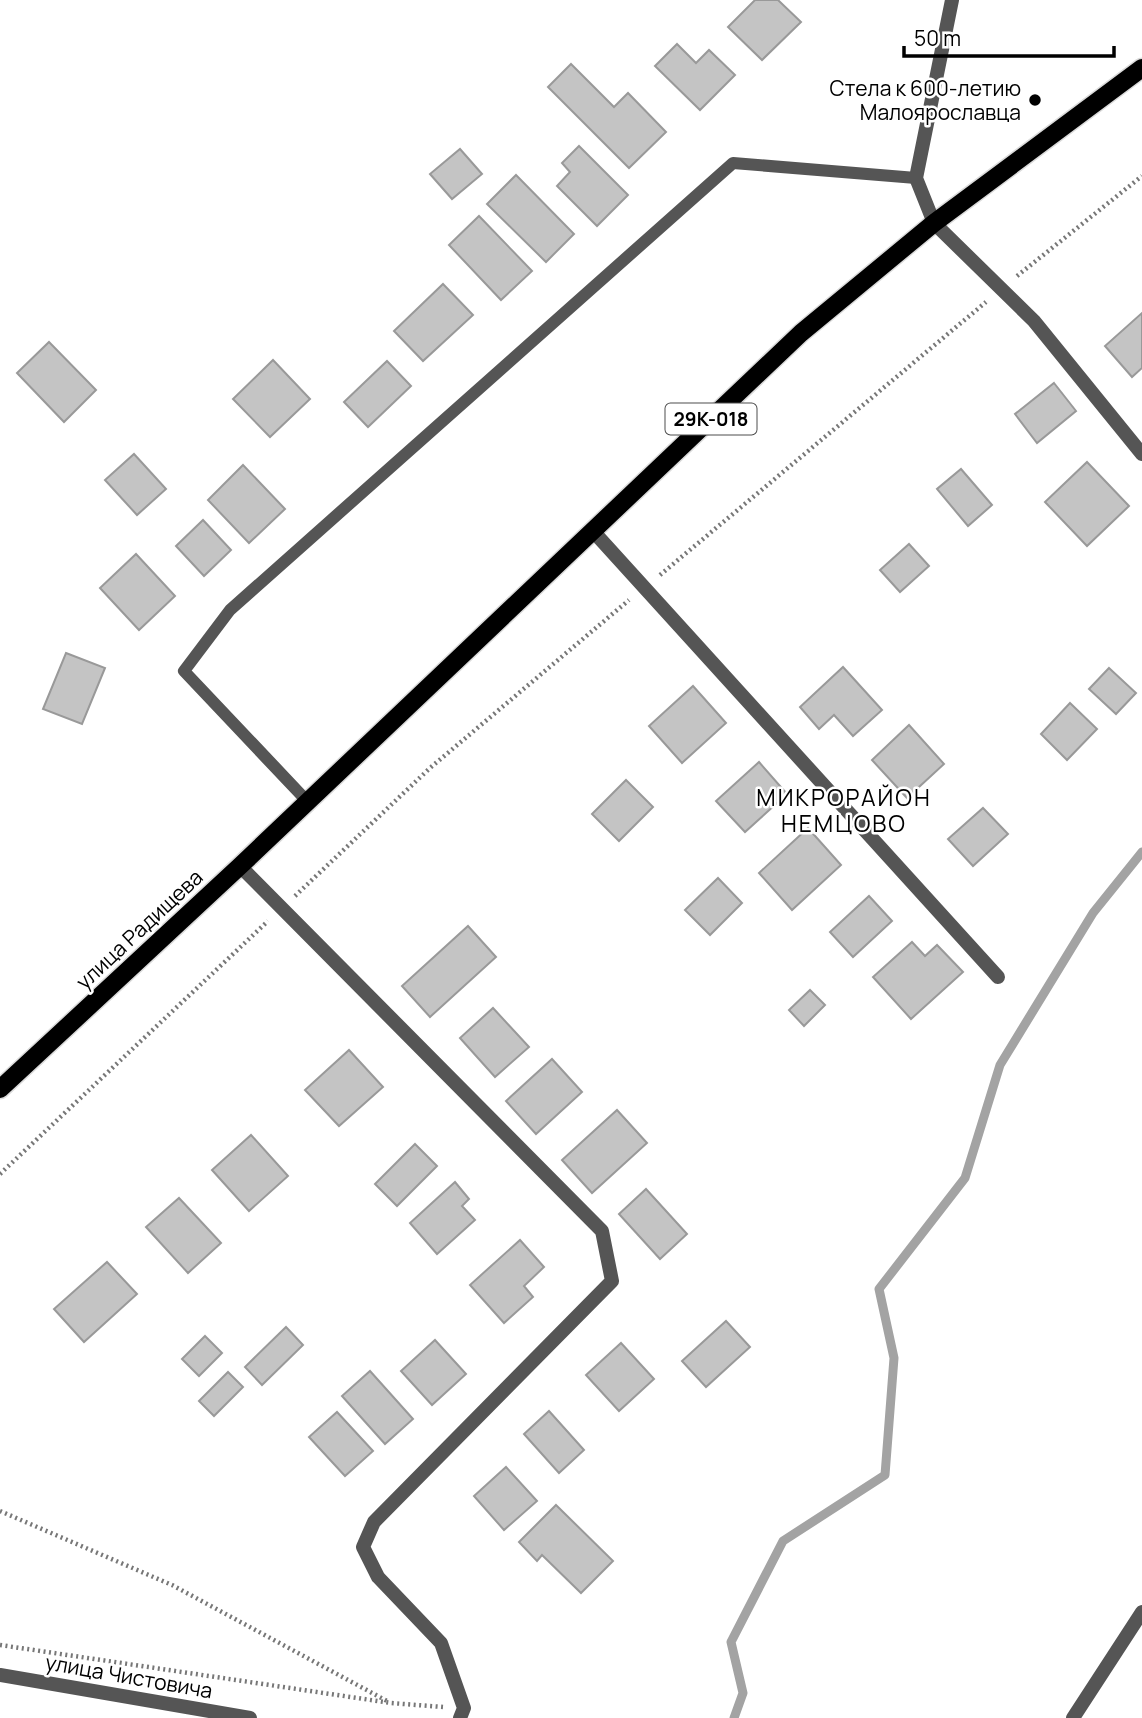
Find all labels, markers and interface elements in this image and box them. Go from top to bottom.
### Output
scale bar [904,14,1114,58]
text: 50 m [914,24,961,52]
place label: Стела к 600-летию Малоярославца [830,74,1021,126]
marker: Стела к 600-летию Малоярославца [1027,92,1043,108]
road number: 29К-018 [666,404,756,434]
district label: МИКРОРАЙОН НЕМЦОВО [756,781,932,839]
street label: улица Радищева [70,863,208,995]
street label: улица Чистовича [43,1647,215,1705]

